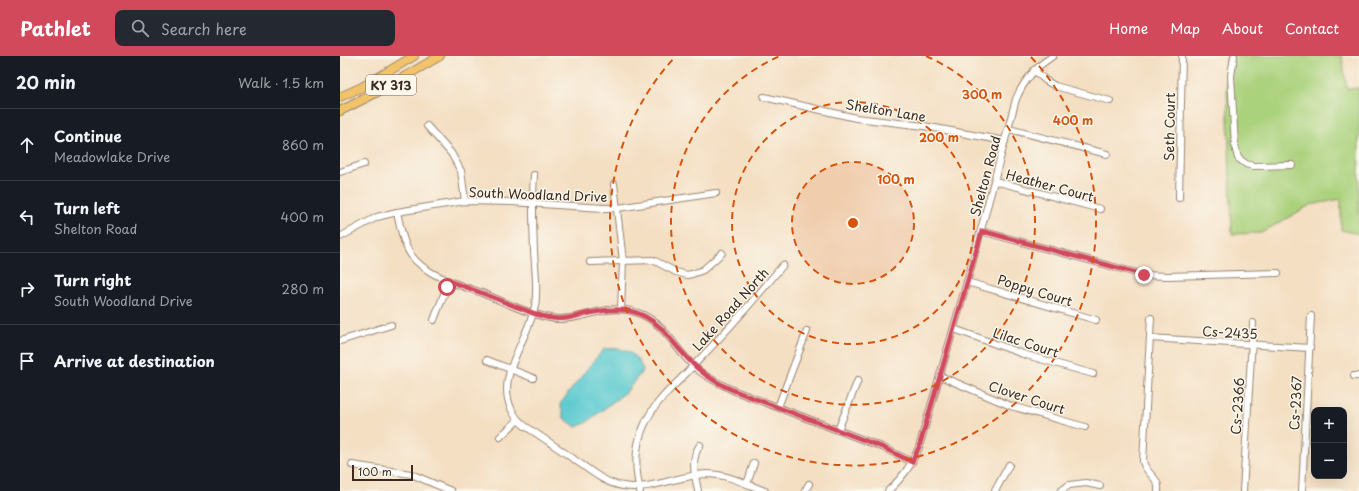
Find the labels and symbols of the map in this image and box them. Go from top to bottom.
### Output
road number: KY 313 [366,75,416,95]
text: 300 m [962,85,1002,103]
street label: Seth Court [1159,93,1179,161]
street label: Shelton Lane [844,94,928,126]
text: 400 m [1053,111,1093,129]
text: 200 m [919,128,959,146]
street label: Shelton Road [965,133,1005,219]
street label: Heather Court [1004,164,1096,206]
text: 100 m [877,170,915,188]
street label: South Woodland Drive [468,182,608,206]
centre of rings [846,216,860,230]
street label: Lake Road North [688,263,772,355]
route end [1135,266,1153,284]
street label: Poppy Court [995,270,1075,310]
route start [438,278,456,296]
street label: Cs-2435 [1202,321,1258,343]
street label: Lilac Court [991,322,1061,362]
street label: Cs-2367 [1284,375,1306,431]
street label: Clover Court [986,376,1068,418]
street label: Cs-2366 [1226,377,1248,435]
scale bar [352,463,413,482]

